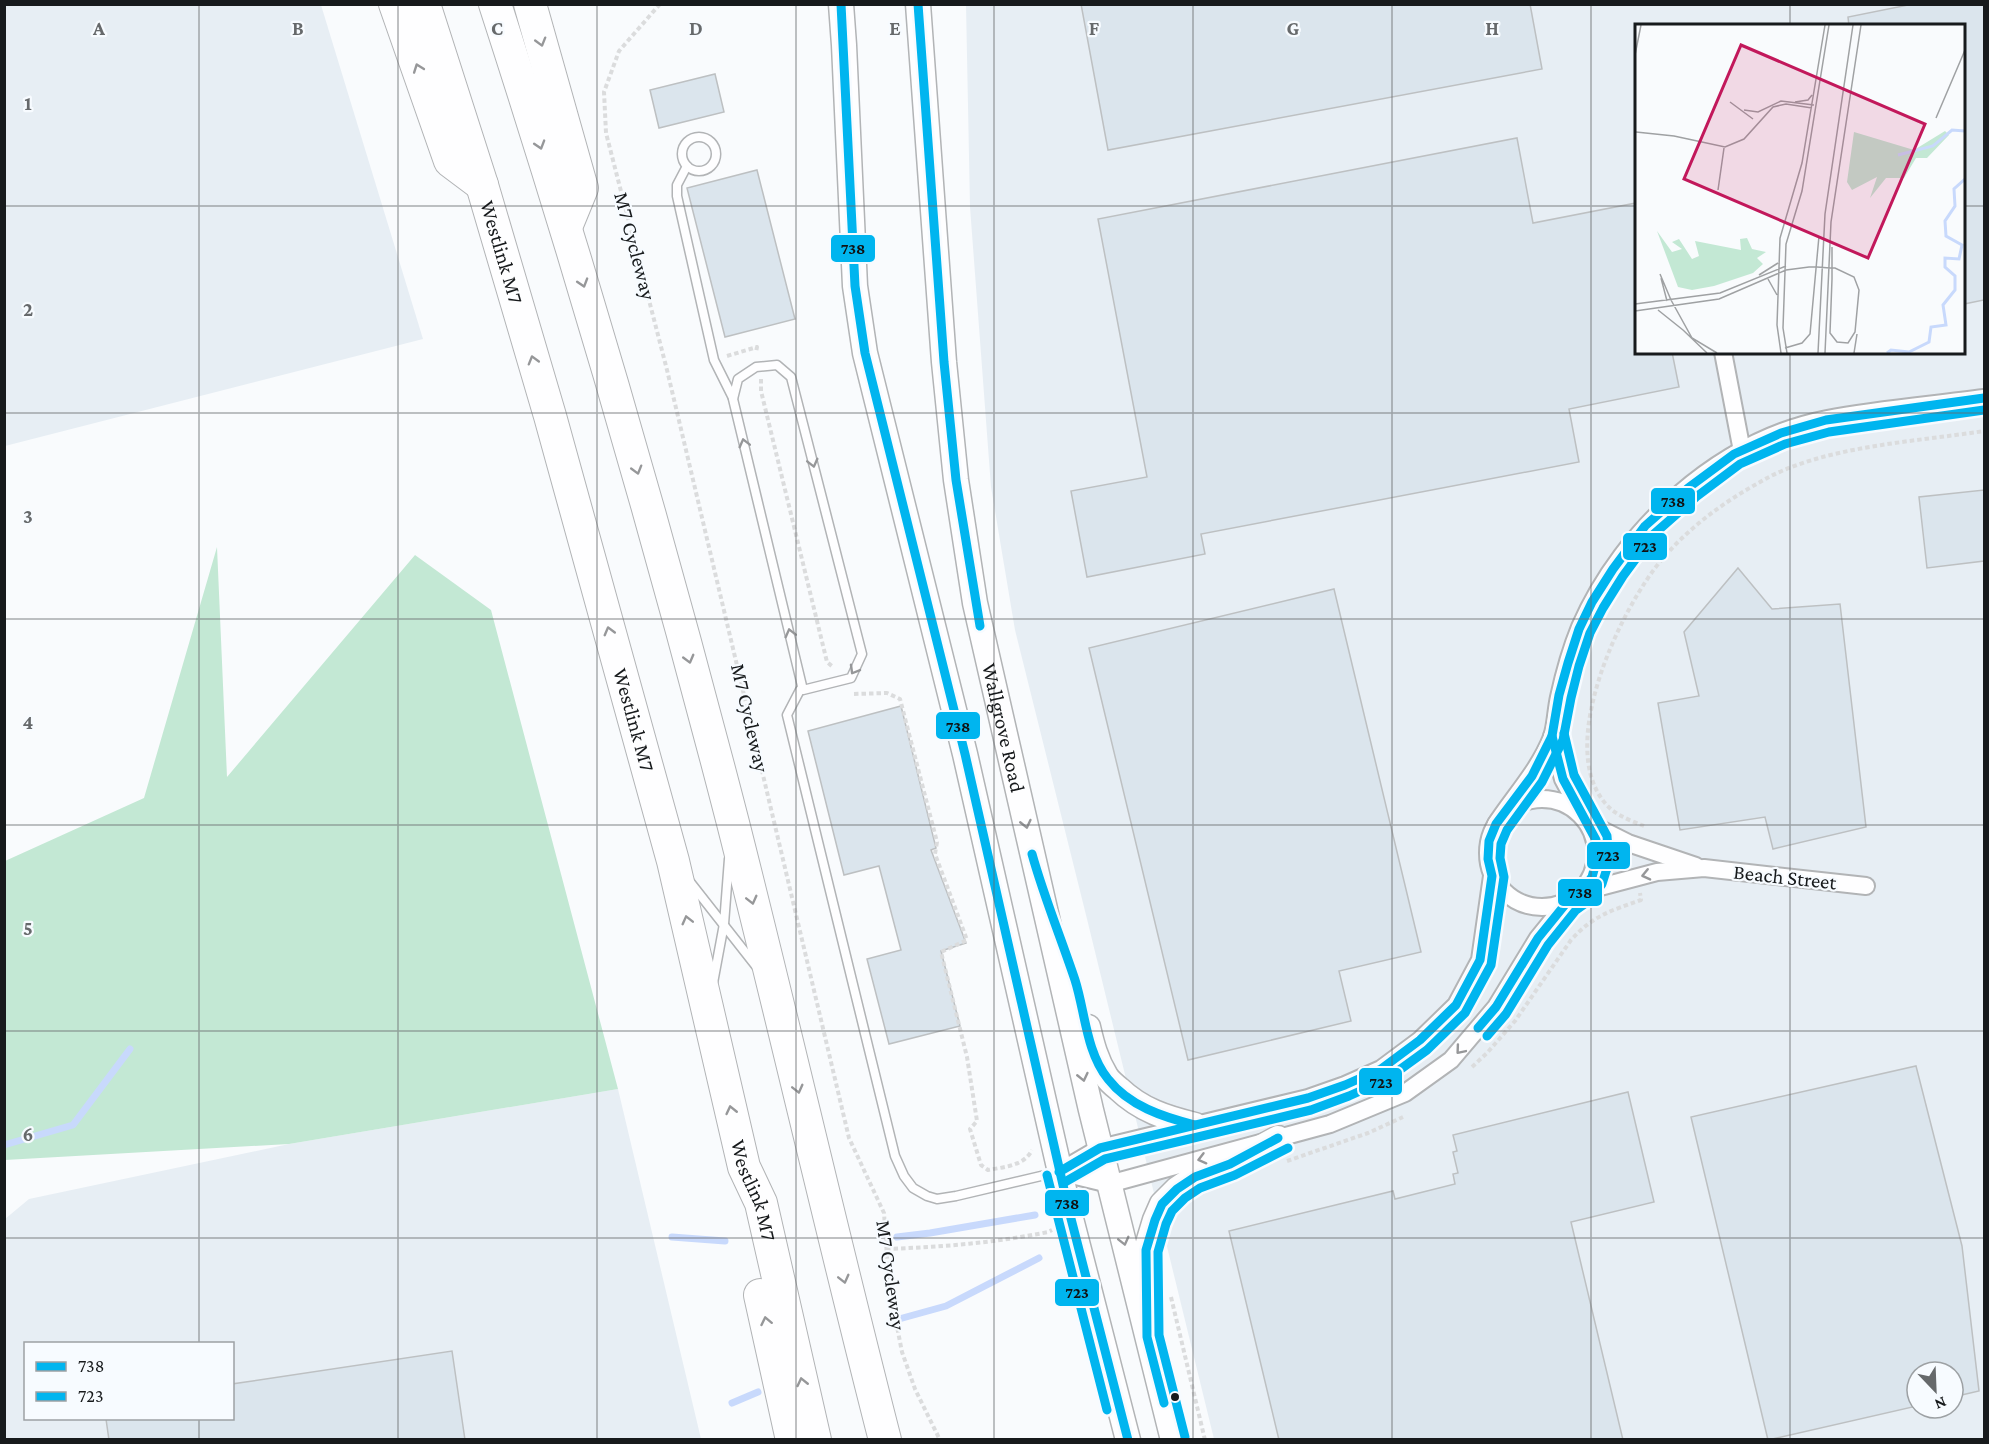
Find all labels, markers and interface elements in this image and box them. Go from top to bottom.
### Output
text: A [92,17,106,39]
text: B [292,17,304,39]
text: C [491,17,503,39]
text: D [689,17,703,39]
text: E [889,17,901,39]
text: F [1089,17,1100,39]
text: G [1287,17,1300,39]
text: H [1485,17,1499,39]
inset map [1635,24,1965,354]
one-way arrow [533,37,546,47]
one-way arrow [412,63,425,74]
text: 1 [24,92,32,114]
one-way arrow [533,139,545,150]
street label: M7 Cycleway [609,189,661,303]
street label: Westlink M7 [475,198,528,307]
line badge: 738 [830,234,876,263]
text: 738 [841,240,865,257]
one-way arrow [576,277,588,288]
text: 2 [23,298,33,320]
one-way arrow [528,355,540,366]
one-way arrow [739,438,752,448]
one-way arrow [806,457,819,467]
one-way arrow [630,465,642,475]
line badge: 738 [1650,487,1696,515]
text: 738 [1661,493,1685,510]
text: 3 [23,505,33,527]
line badge: 723 [1622,532,1668,561]
text: 723 [1633,538,1657,555]
one-way arrow [604,626,616,637]
one-way arrow [784,628,797,638]
one-way arrow [682,653,694,663]
street label: M7 Cycleway [726,661,774,775]
street label: Wallgrove Road [977,661,1030,795]
one-way arrow [850,664,861,674]
street label: Westlink M7 [608,665,660,774]
text: 4 [23,711,34,733]
line badge: 738 [935,711,981,740]
text: 738 [946,718,970,735]
one-way arrow [1018,819,1031,829]
line badge: 723 [1586,841,1631,870]
text: 723 [1596,847,1620,864]
street label: Beach Street [1732,860,1839,894]
one-way arrow [1641,867,1651,880]
line badge: 738 [1557,878,1603,907]
text: 738 [1568,884,1592,901]
one-way arrow [744,895,757,905]
one-way arrow [681,916,694,926]
text: 5 [23,917,33,939]
one-way arrow [1456,1043,1467,1054]
line badge: 723 [1358,1067,1403,1096]
one-way arrow [1076,1072,1089,1082]
text: 723 [1369,1074,1393,1091]
one-way arrow [790,1084,803,1094]
one-way arrow [726,1106,739,1116]
text: 6 [23,1123,33,1145]
street label: Westlink M7 [726,1137,781,1244]
one-way arrow [1197,1152,1208,1164]
line badge: 738 [1044,1189,1090,1217]
text: 738 [1055,1195,1079,1212]
street label: M7 Cycleway [871,1218,911,1332]
one-way arrow [1116,1236,1129,1246]
one-way arrow [836,1274,849,1284]
line badge: 723 [1054,1278,1100,1307]
text: 723 [1065,1284,1089,1301]
one-way arrow [760,1316,773,1326]
legend [24,1342,234,1420]
text: 738 [78,1356,104,1376]
north arrow [1905,1360,1965,1420]
one-way arrow [797,1378,810,1388]
text: 723 [78,1386,103,1406]
unlabelled marker [1169,1391,1181,1403]
text: N [1932,1393,1949,1413]

